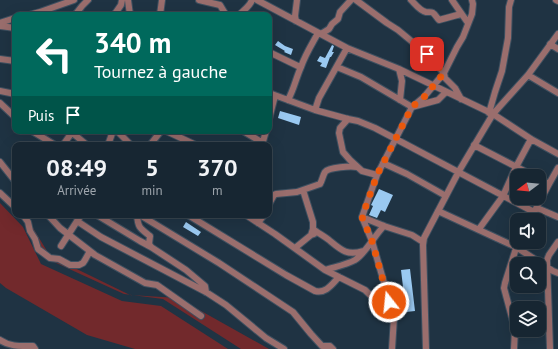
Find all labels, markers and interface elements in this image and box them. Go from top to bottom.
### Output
text: 340 m [94,24,171,61]
icon: left [28,28,80,80]
pin [410,37,444,71]
icon: arrive [416,43,438,65]
text: Tournez à gauche [94,60,227,83]
icon: arrive [62,104,84,126]
text: Puis [28,106,54,125]
text: 08:49 [46,152,107,183]
text: 5 [145,152,159,183]
text: 370 [197,152,238,183]
north arrow [510,169,546,205]
map controls [510,169,546,337]
text: Arrivée [57,182,96,199]
text: min [141,182,163,199]
text: m [212,182,223,199]
button: sound [510,213,546,249]
button: search [510,257,546,293]
position arrow [368,281,410,323]
button: layers [510,301,546,337]

